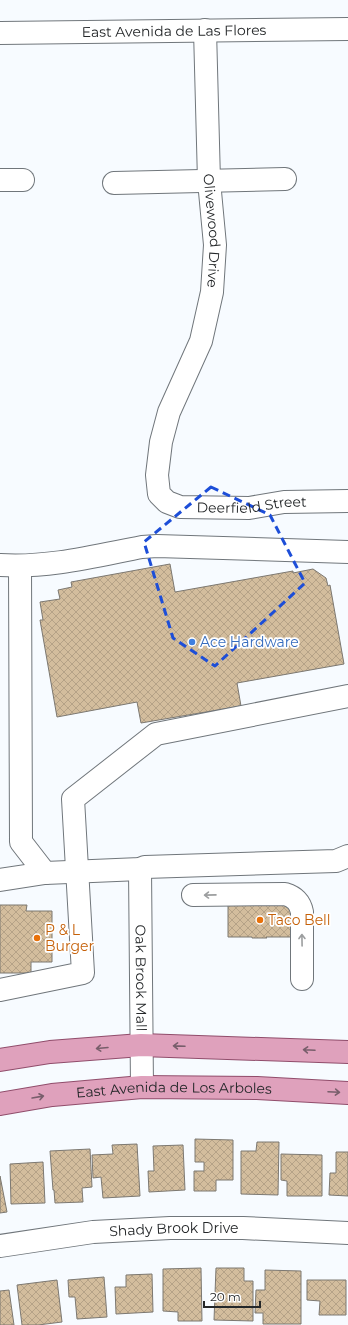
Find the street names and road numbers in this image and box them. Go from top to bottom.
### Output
street label: East Avenida de Las Flores [81,21,267,41]
street label: Olivewood Drive [200,173,224,288]
street label: Deerfield Street [196,493,307,517]
street label: Oak Brook Mall [132,924,150,1032]
street label: East Avenida de Los Arboles [75,1078,272,1102]
street label: Shady Brook Drive [109,1219,239,1240]

